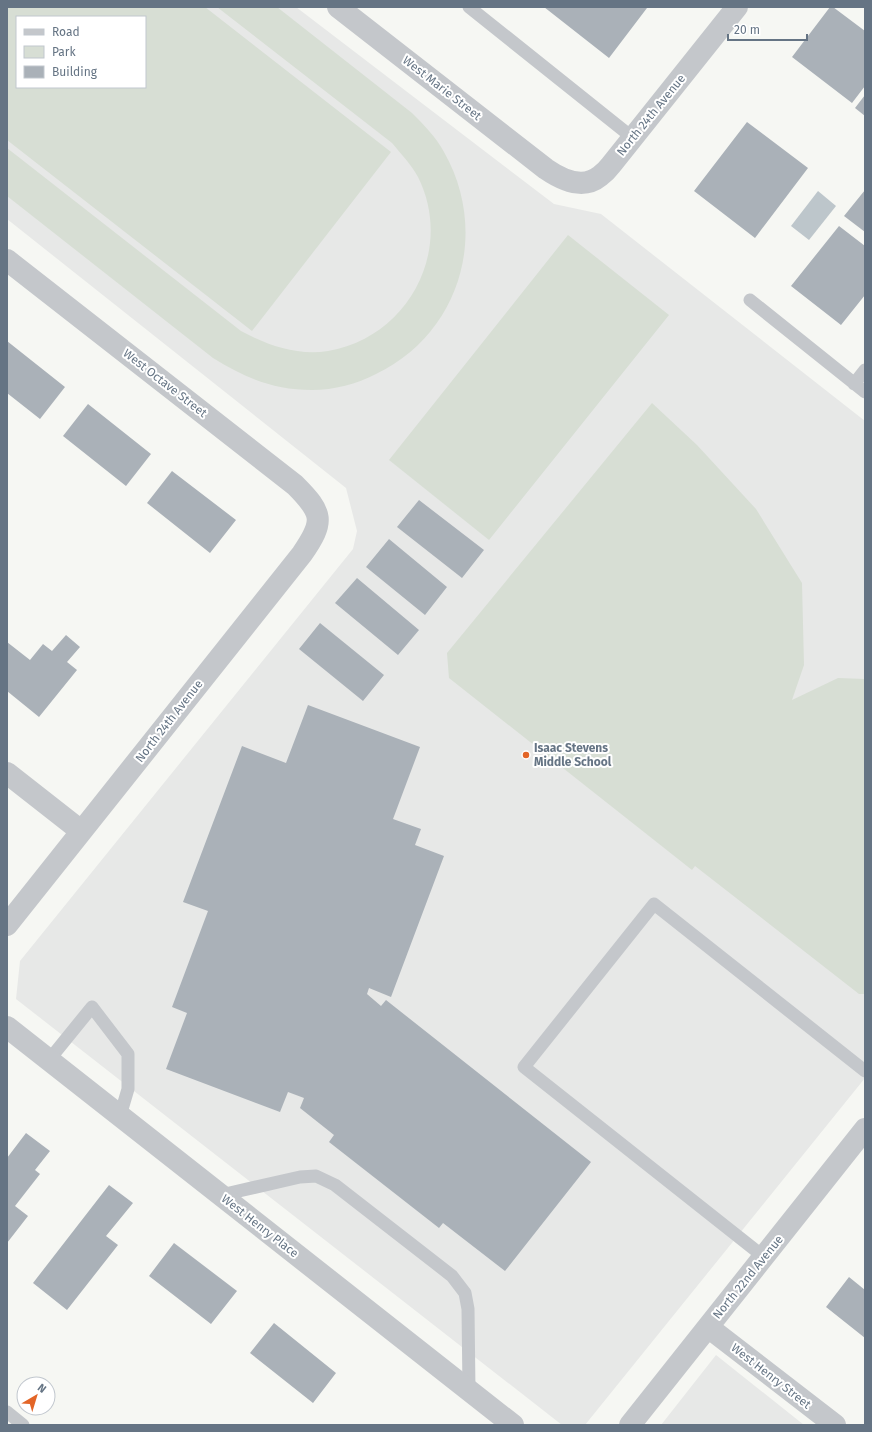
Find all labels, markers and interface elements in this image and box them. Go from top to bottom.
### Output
legend [16,16,146,88]
scale bar [728,16,807,42]
text: 20 m [734,23,760,37]
text: Road [52,25,80,39]
text: Park [52,45,76,59]
street label: West Marie Street [400,53,485,123]
text: Building [52,65,98,79]
street label: North 24th Avenue [614,71,688,159]
street label: West Octave Street [120,346,210,420]
street label: North 24th Avenue [132,677,206,765]
place label: Isaac Stevens Middle School [534,741,612,769]
marker: Isaac Stevens Middle School [521,750,531,760]
street label: West Henry Place [219,1192,301,1260]
street label: North 22nd Avenue [710,1232,786,1322]
street label: West Henry Street [728,1340,814,1412]
north arrow [16,1376,56,1416]
text: N [35,1381,49,1396]

